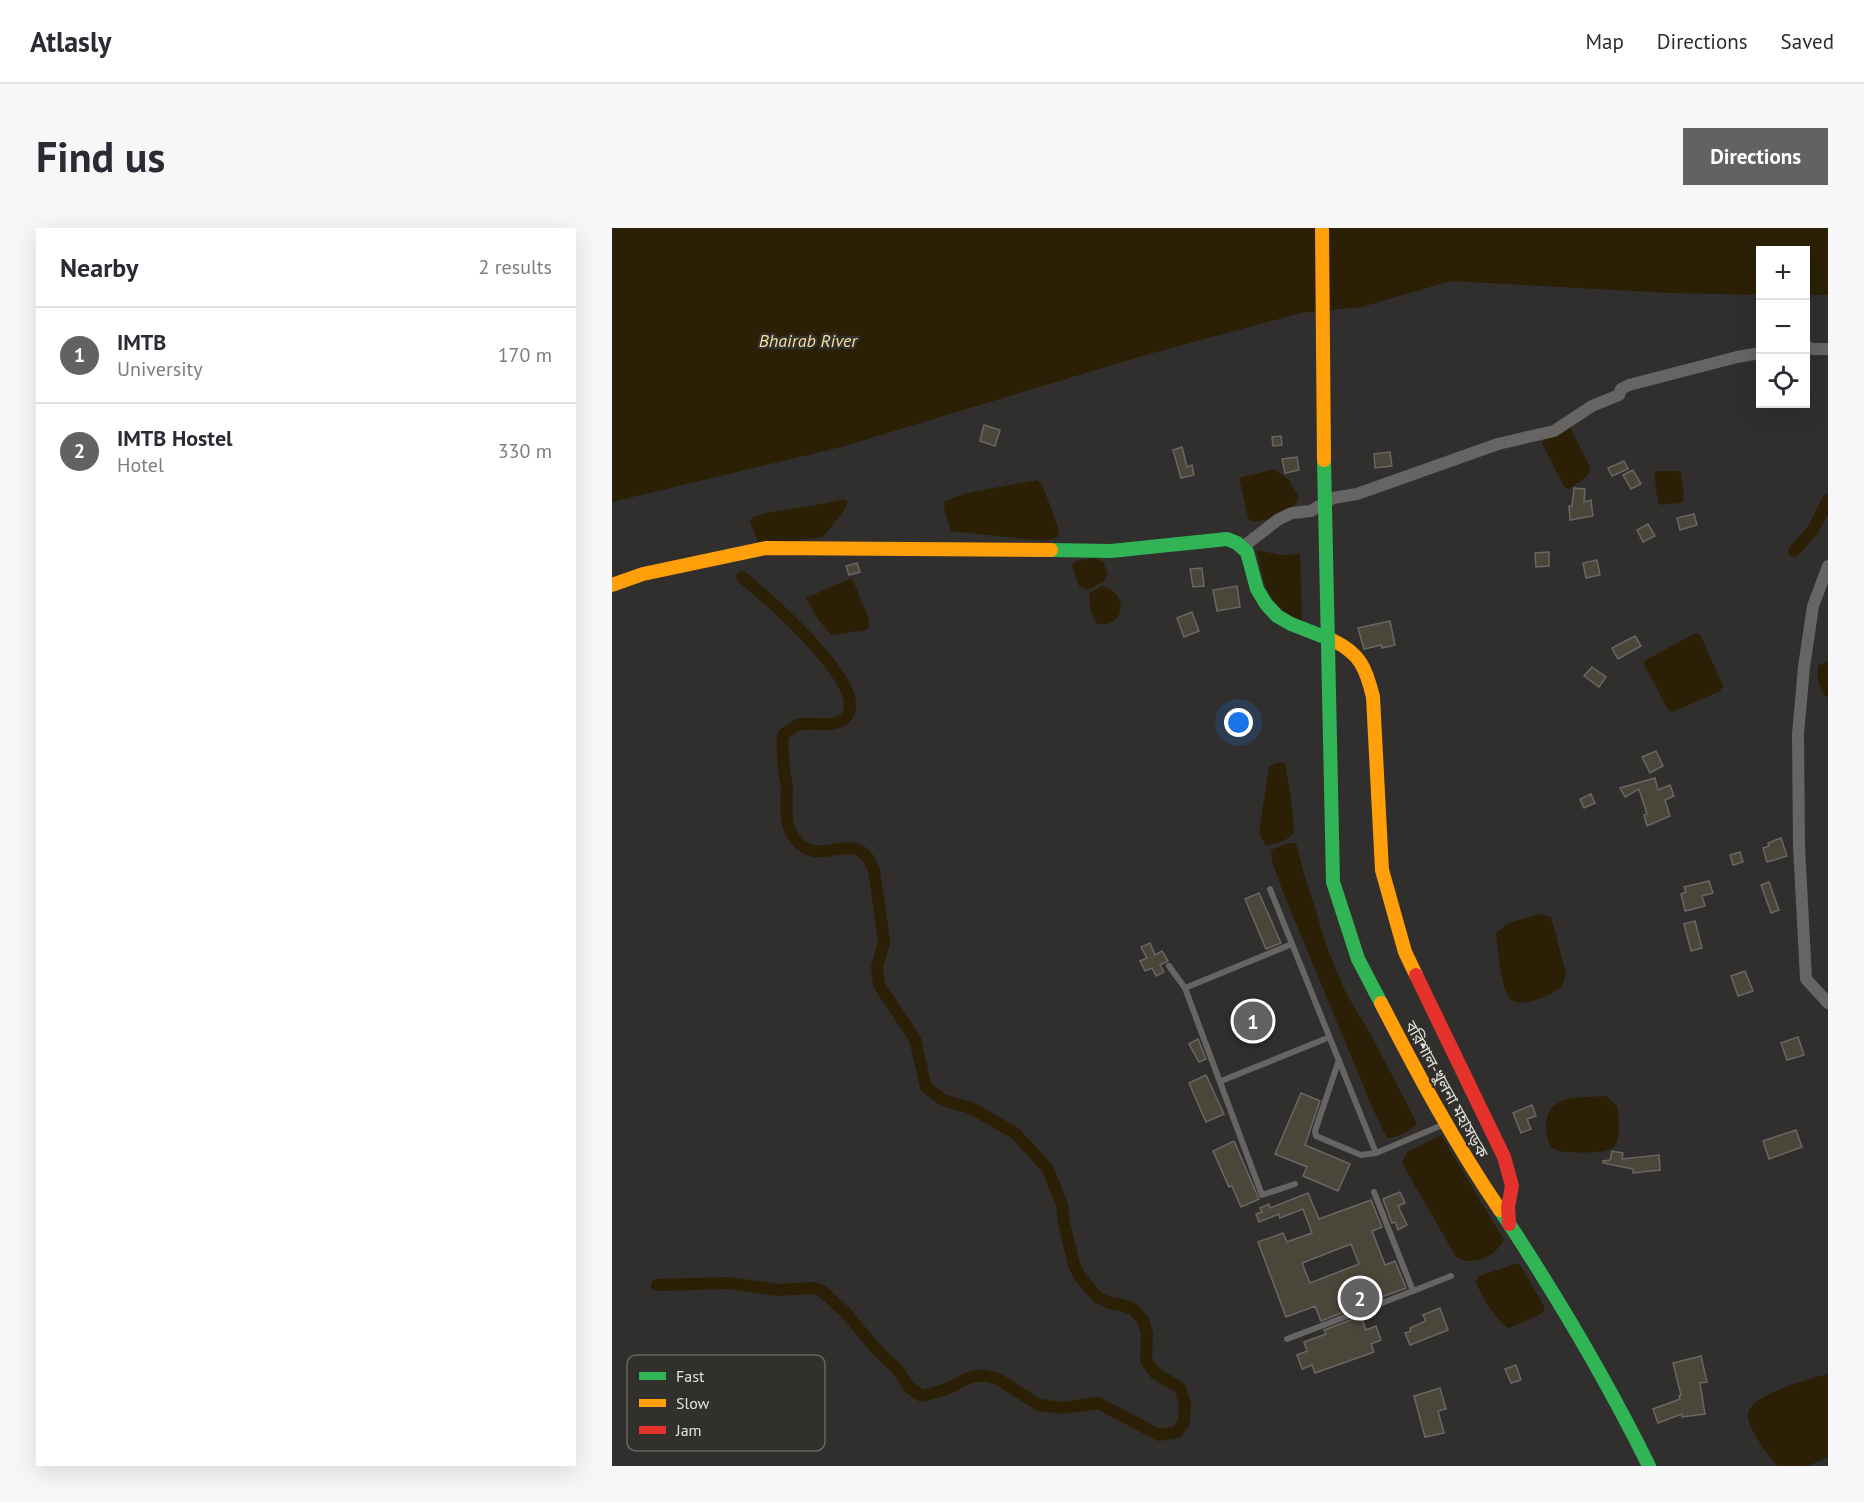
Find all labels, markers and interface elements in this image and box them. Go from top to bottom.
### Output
text: Atlasly [30,23,112,60]
text: Map [1585,28,1624,55]
text: Directions [1657,28,1748,55]
text: Saved [1781,28,1834,55]
button: Directions [1683,128,1828,185]
text: Find us [36,129,165,184]
map controls [1756,246,1810,408]
button: + [1756,246,1810,300]
text: Nearby [60,251,138,284]
text: 2 results [479,254,552,280]
button: − [1756,300,1810,354]
text: IMTB [117,328,166,356]
water label: Bhairab River [759,329,858,352]
text: 1 [74,342,85,368]
text: 170 m [498,342,552,368]
button: locate [1756,354,1810,408]
text: University [117,356,203,382]
text: IMTB Hostel [117,424,233,452]
text: 2 [74,438,85,464]
text: 330 m [498,438,552,464]
text: Hotel [117,452,164,478]
your location [1224,708,1253,737]
pin: 1 [1234,998,1272,1044]
street label: বরিশাল-খুলনা মহাসড়ক [1401,1016,1493,1162]
pin: 2 [1340,1276,1380,1320]
legend [627,1355,825,1451]
text: Fast [676,1366,705,1386]
text: Slow [676,1393,710,1413]
text: Jam [675,1420,702,1440]

